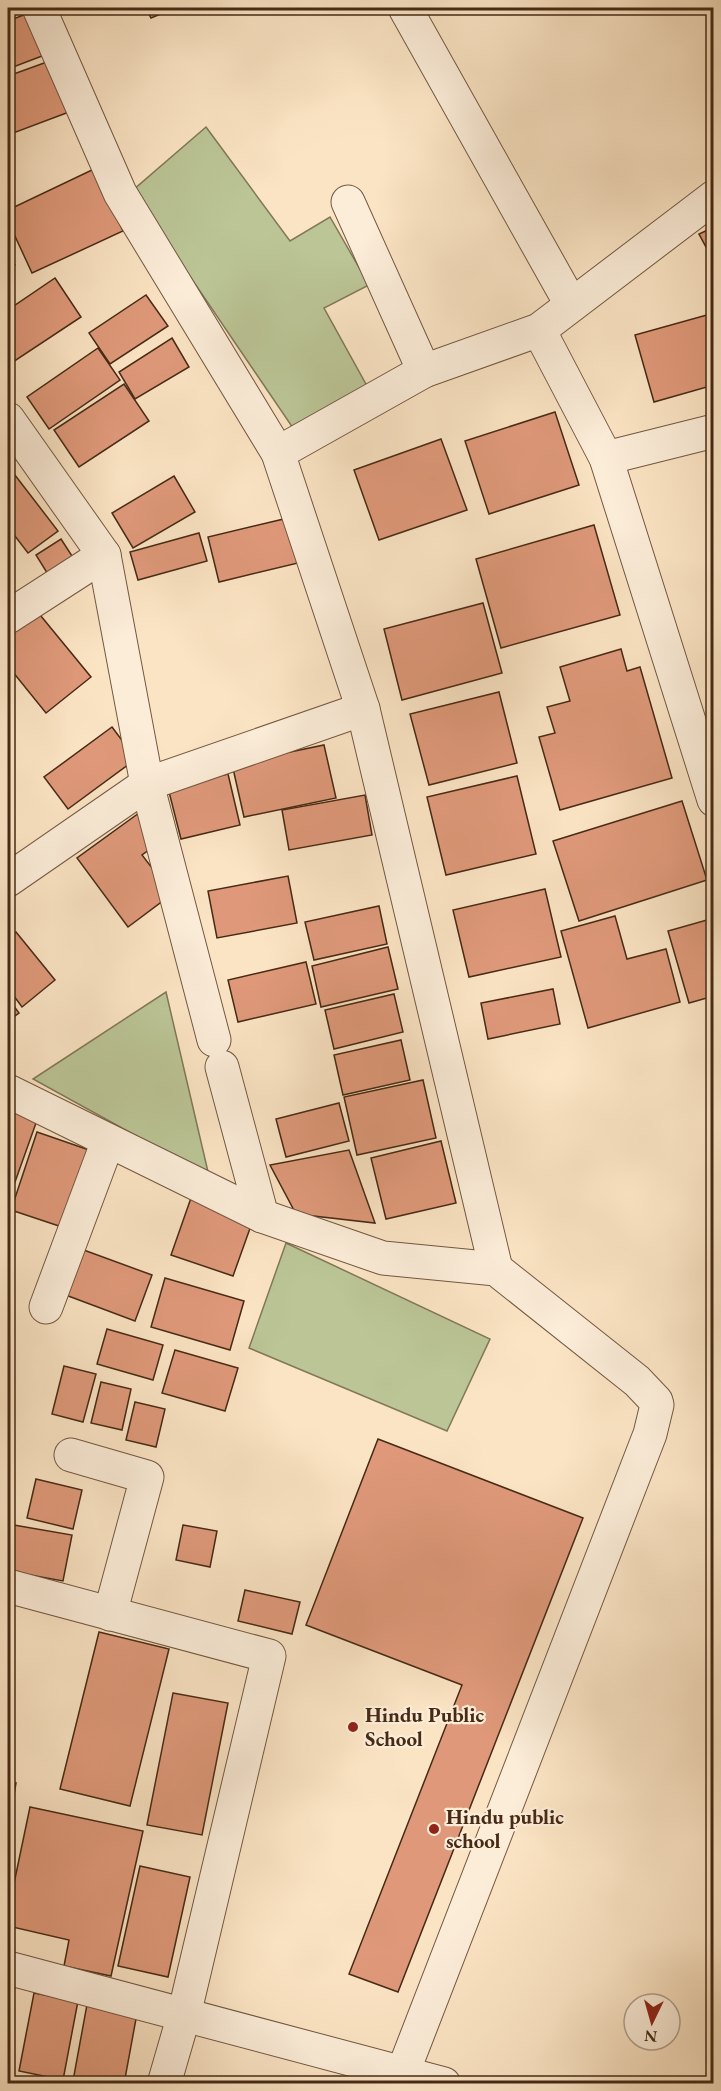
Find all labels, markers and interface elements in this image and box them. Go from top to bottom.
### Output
place label: Hindu Public School [365,1701,484,1752]
marker: Hindu Public School [346,1720,360,1734]
place label: Hindu public school [446,1803,564,1854]
marker: Hindu public school [427,1822,441,1836]
north arrow [622,1992,682,2052]
text: N [643,2025,658,2047]

